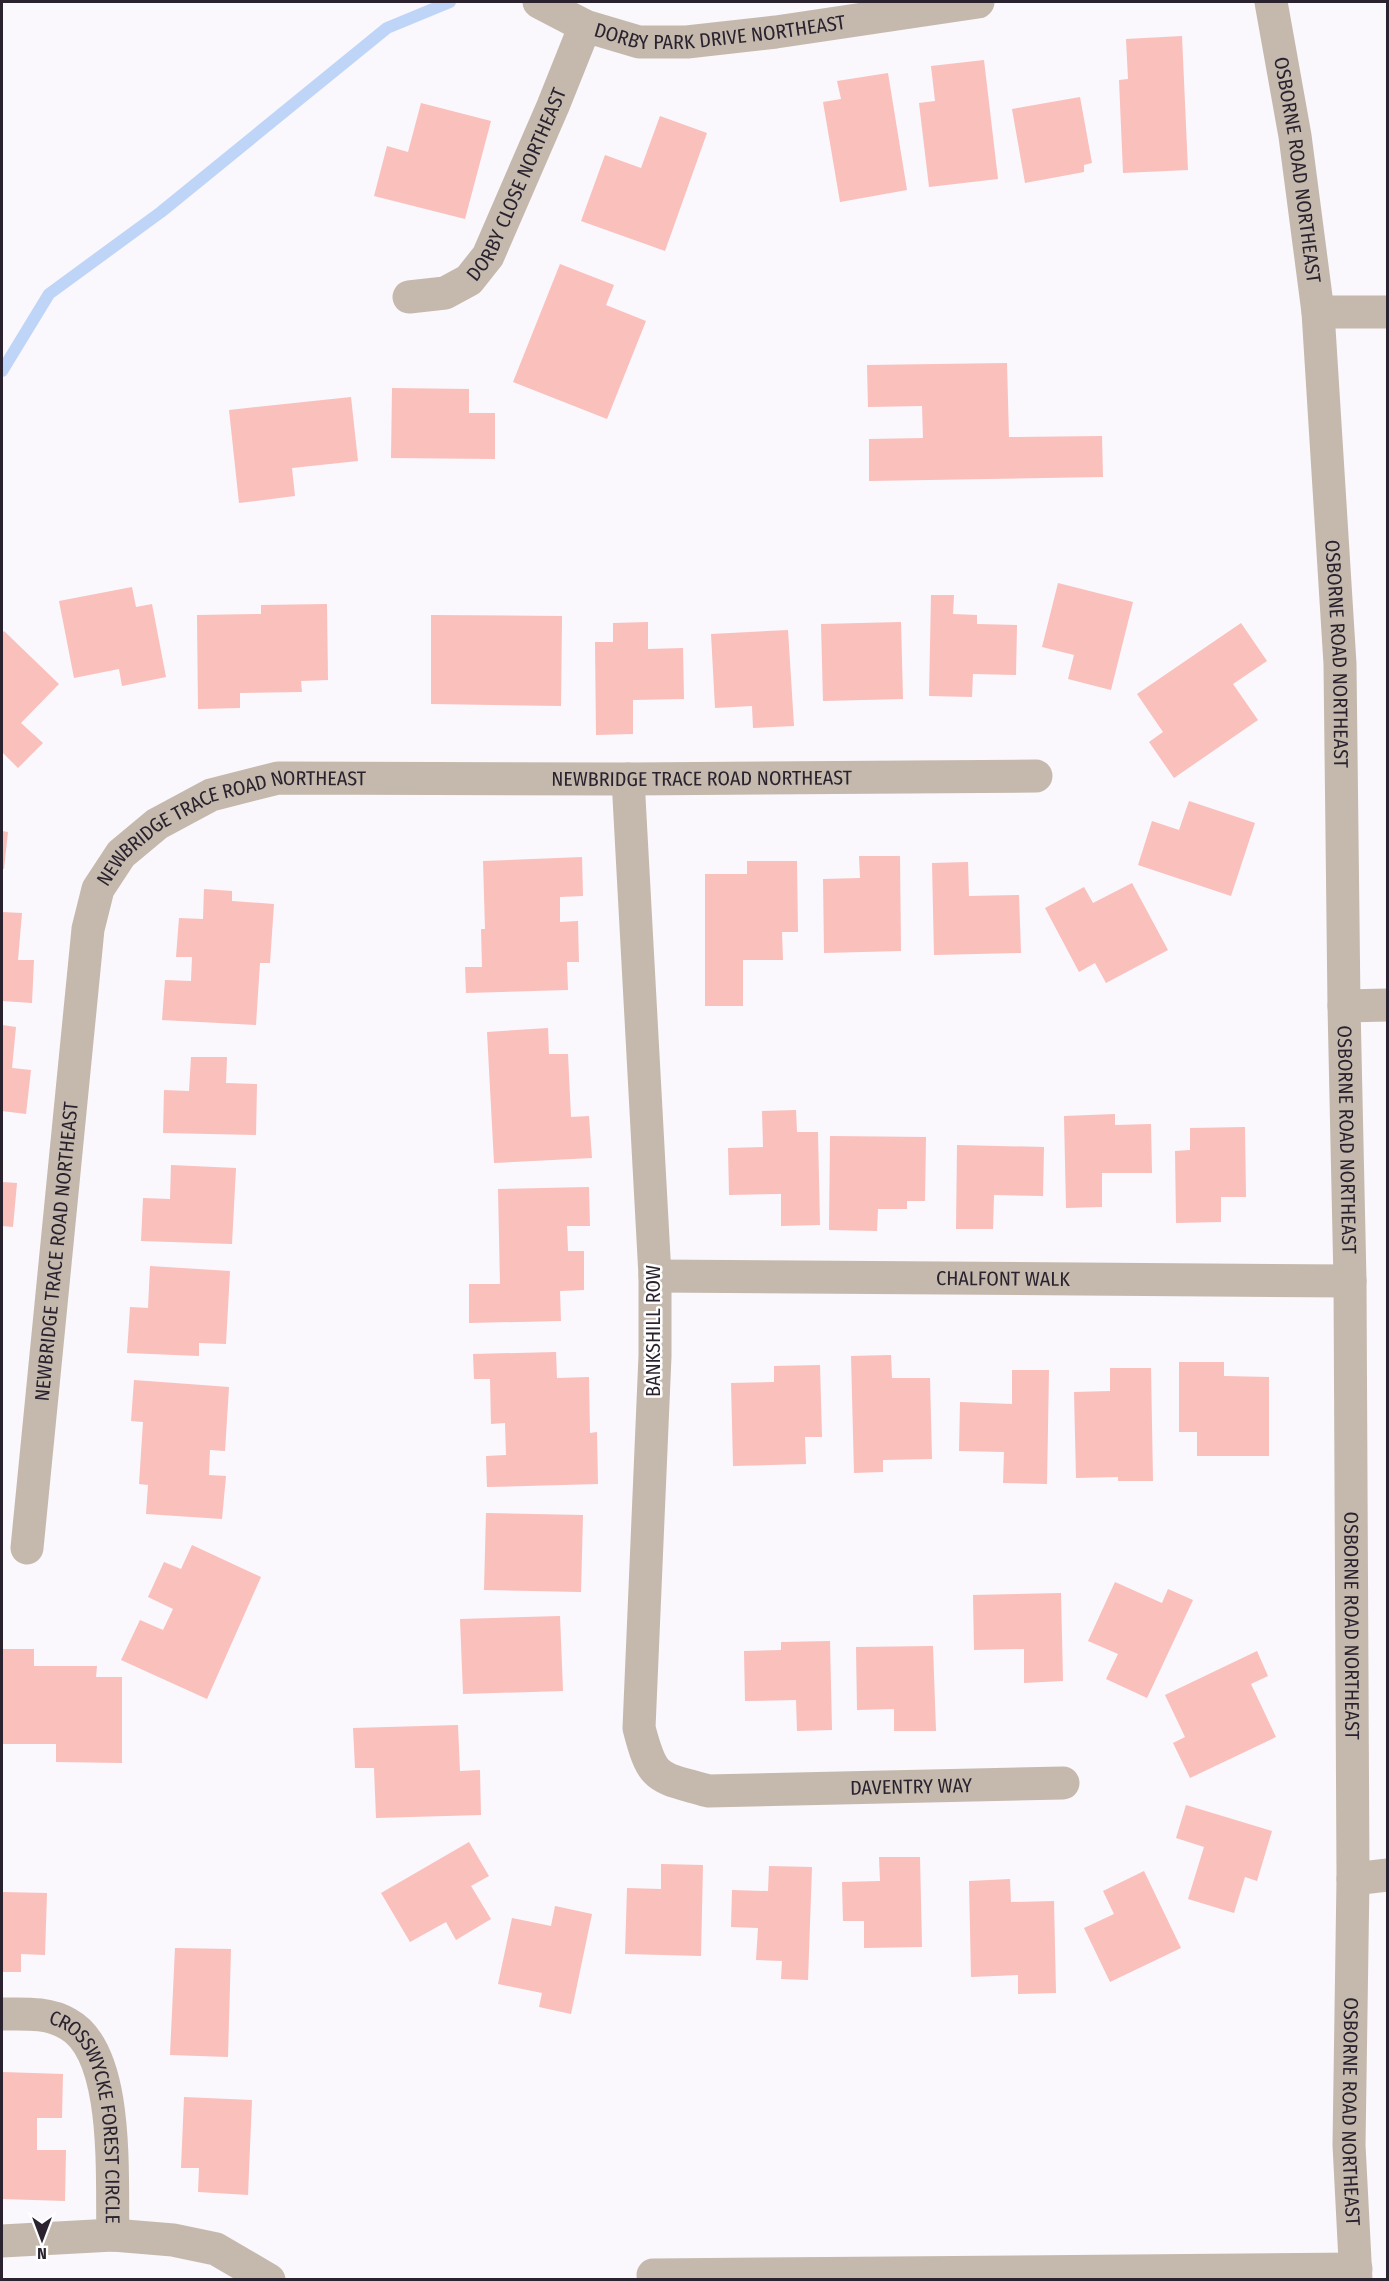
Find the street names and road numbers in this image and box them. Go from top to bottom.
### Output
street label: DORBY PARK DRIVE NORTHEAST [591,10,848,54]
street label: OSBORNE ROAD NORTHEAST [1269,55,1326,285]
street label: DORBY CLOSE NORTHEAST [461,84,571,286]
street label: OSBORNE ROAD NORTHEAST [1320,539,1353,769]
street label: NEWBRIDGE TRACE ROAD NORTHEAST [91,765,367,890]
street label: NEWBRIDGE TRACE ROAD NORTHEAST [551,765,853,791]
street label: OSBORNE ROAD NORTHEAST [1332,1025,1361,1255]
street label: NEWBRIDGE TRACE ROAD NORTHEAST [30,1100,83,1402]
street label: BANKSHILL ROW [641,1265,665,1397]
street label: CHALFONT WALK [936,1266,1070,1291]
street label: OSBORNE ROAD NORTHEAST [1339,1511,1364,1741]
street label: DAVENTRY WAY [850,1773,972,1800]
street label: OSBORNE ROAD NORTHEAST [1337,1997,1365,2227]
street label: CROSSWYCKE FOREST CIRCLE [47,2005,125,2224]

